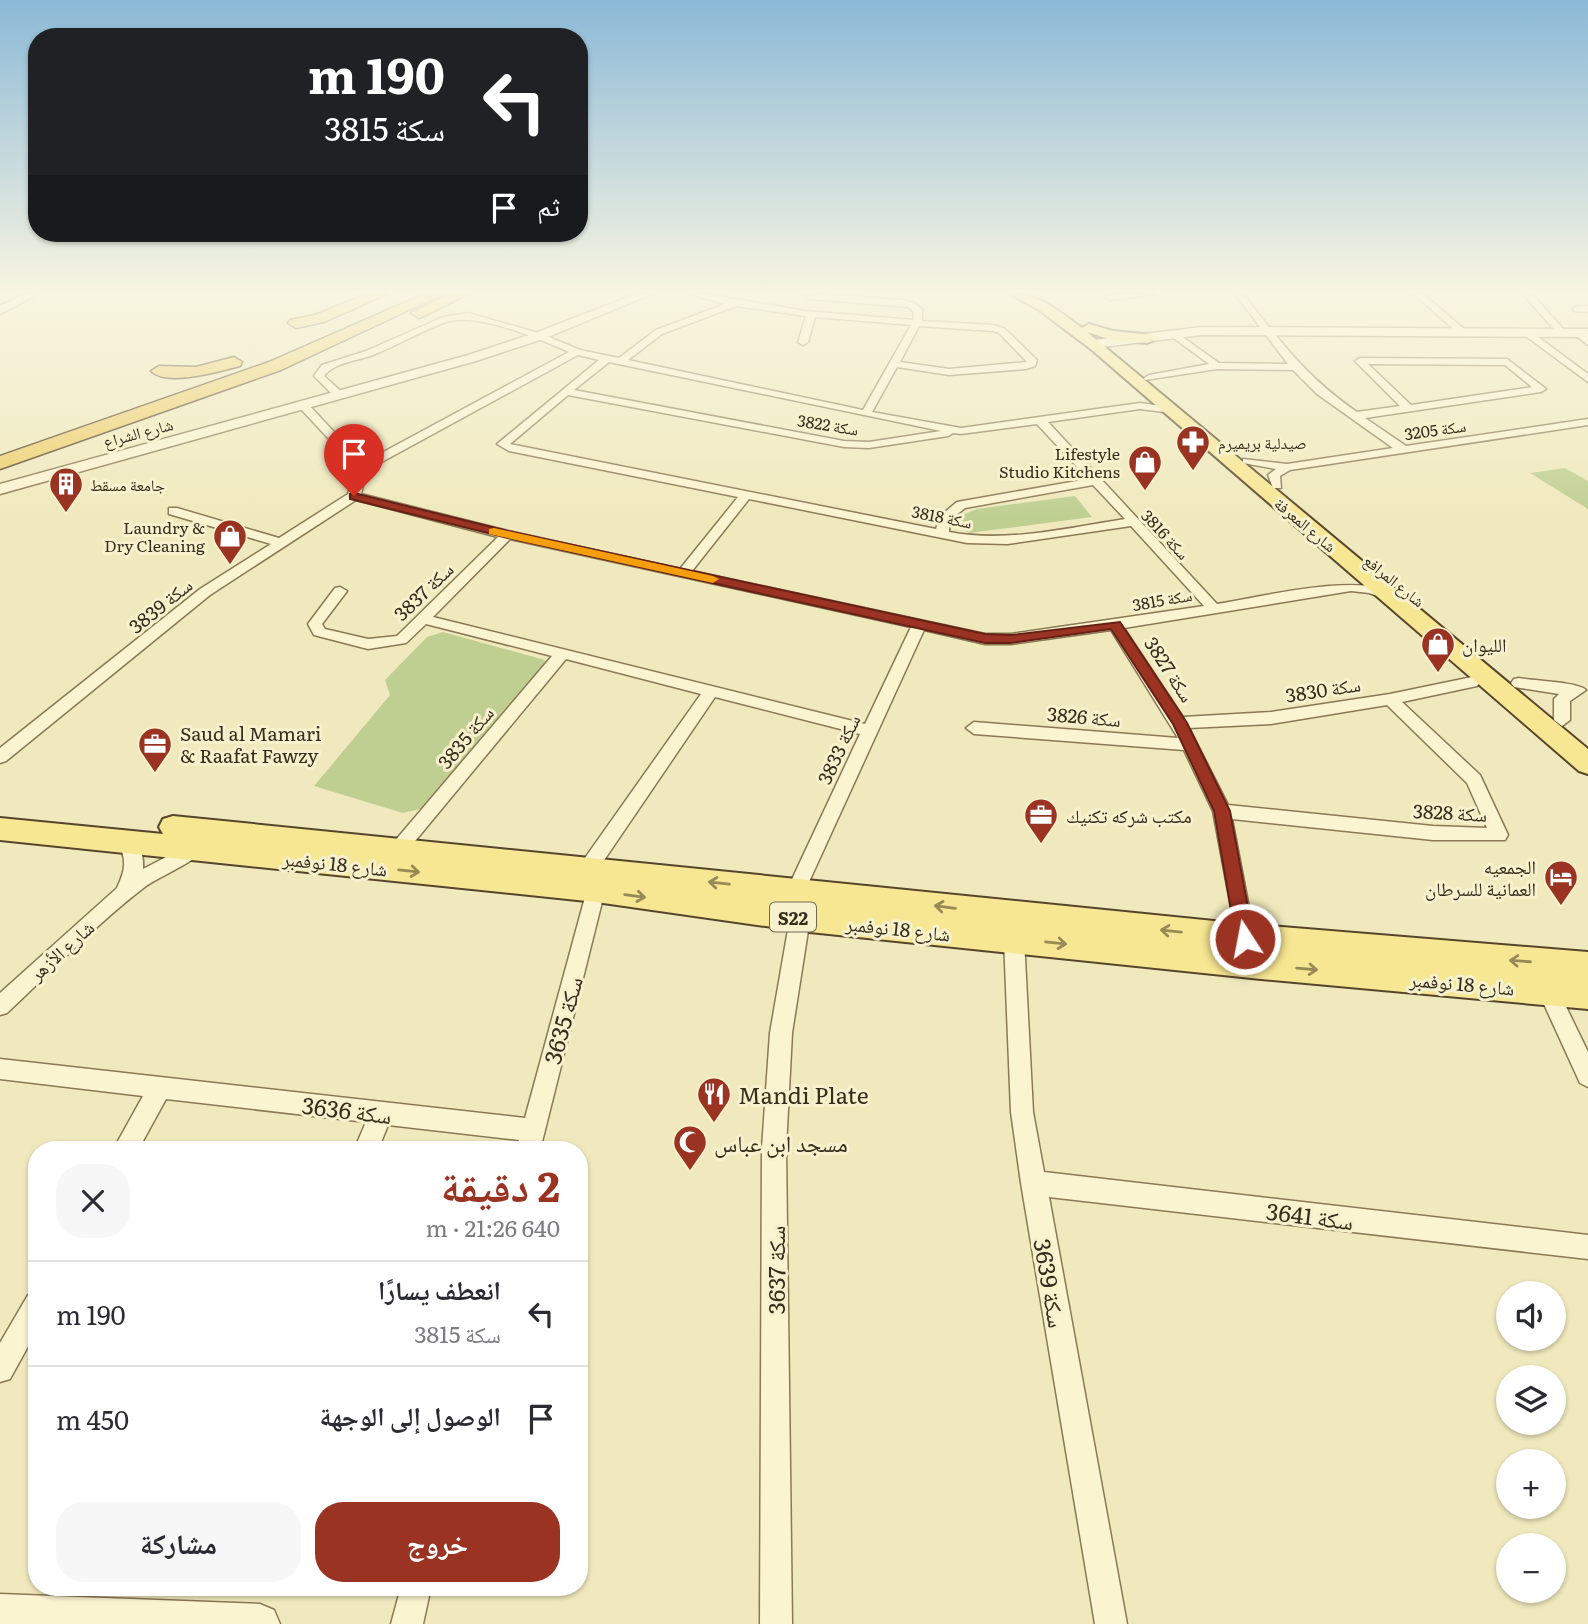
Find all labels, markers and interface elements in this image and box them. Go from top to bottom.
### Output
text: 190 m [308,36,445,109]
icon: left [469,56,560,147]
text: سكة 3815 [324,103,445,151]
text: ثم [537,185,560,224]
icon: arrive [485,189,523,227]
street label: سكة 3822 [796,407,860,441]
street label: شارع الشراع [100,411,176,453]
street label: سكة 3205 [1403,413,1467,445]
pharmacy icon: صيدلية بريميرم [1174,423,1212,472]
pin [324,424,384,496]
place label: صيدلية بريميرم [1218,430,1307,454]
icon: arrive [335,435,373,473]
place label: Lifestyle Studio Kitchens [999,441,1120,483]
shop icon: Lifestyle Studio Kitchens [1126,443,1164,492]
building icon: جامعة مسقط [47,465,85,514]
place label: جامعة مسقط [90,472,165,496]
street label: شارع المعرفة [1270,491,1342,557]
street label: سكة 3818 [910,498,974,534]
street label: سكة 3816 [1136,504,1196,564]
place label: Laundry & Dry Cleaning [104,515,205,557]
shop icon: Laundry & Dry Cleaning [211,517,249,566]
street label: شارع المرافع [1359,548,1431,612]
street label: سكة 3837 [387,555,459,627]
street label: سكة 3839 [122,571,198,639]
street label: سكة 3815 [1130,582,1194,616]
shop icon: الليوان [1419,625,1457,674]
place label: الليوان [1462,630,1507,658]
street label: سكة 3827 [1138,631,1202,707]
street label: سكة 3830 [1283,669,1363,709]
street label: سكة 3826 [1046,699,1122,733]
street label: سكة 3835 [430,700,500,774]
street label: سكة 3833 [810,709,866,789]
place label: Saud al Mamari & Raafat Fawzy [180,719,321,769]
office icon: Saud al Mamari & Raafat Fawzy [136,725,174,774]
office icon: مكتب شركه تكنيك [1022,796,1060,845]
street label: سكة 3828 [1412,796,1488,828]
place label: مكتب شركه تكنيك [1066,801,1192,829]
street label: شارع 18 نوفمبر [280,843,389,882]
place label: الجمعيه العمانية للسرطان [1425,852,1536,902]
hotel icon: الجمعيه العمانية للسرطان [1542,858,1580,907]
one-way arrow [397,865,420,878]
one-way arrow [708,876,731,889]
one-way arrow [623,889,646,902]
one-way arrow [934,901,957,914]
road number: S22 [770,902,816,932]
position arrow [1208,902,1282,976]
street label: شارع 18 نوفمبر [843,908,952,947]
street label: شارع الأزهر [22,913,100,987]
one-way arrow [1160,924,1183,937]
one-way arrow [1044,937,1067,950]
one-way arrow [1509,955,1532,968]
one-way arrow [1295,963,1317,976]
street label: شارع 18 نوفمبر [1407,964,1516,1002]
street label: سكة 3635 [534,972,590,1068]
restaurant icon: Mandi Plate [695,1075,733,1124]
place label: Mandi Plate [738,1077,869,1111]
street label: سكة 3636 [300,1087,394,1131]
mosque icon: مسجد ابن عباس [671,1123,709,1172]
place label: مسجد ابن عباس [714,1125,848,1159]
text: 2 دقيقة [441,1153,560,1215]
button: close [56,1164,130,1238]
street label: سكة 3641 [1264,1193,1356,1237]
text: 640 m · 21:26 [425,1210,560,1244]
street label: سكة 3637 [758,1226,792,1314]
street label: سكة 3639 [1026,1236,1076,1330]
text: انعطف يسارًا [378,1269,501,1308]
map controls [1496,1281,1566,1603]
button: sound [1496,1281,1566,1351]
text: 190 m [56,1294,126,1333]
icon: left [522,1295,560,1333]
text: سكة 3815 [414,1316,501,1350]
button: layers [1496,1365,1566,1435]
text: الوصول إلى الوجهة [320,1395,501,1434]
text: 450 m [56,1399,129,1438]
icon: arrive [522,1400,560,1438]
button: + [1496,1449,1566,1519]
button: مشاركة [56,1502,301,1582]
button: خروج [315,1502,560,1582]
button: − [1496,1533,1566,1603]

